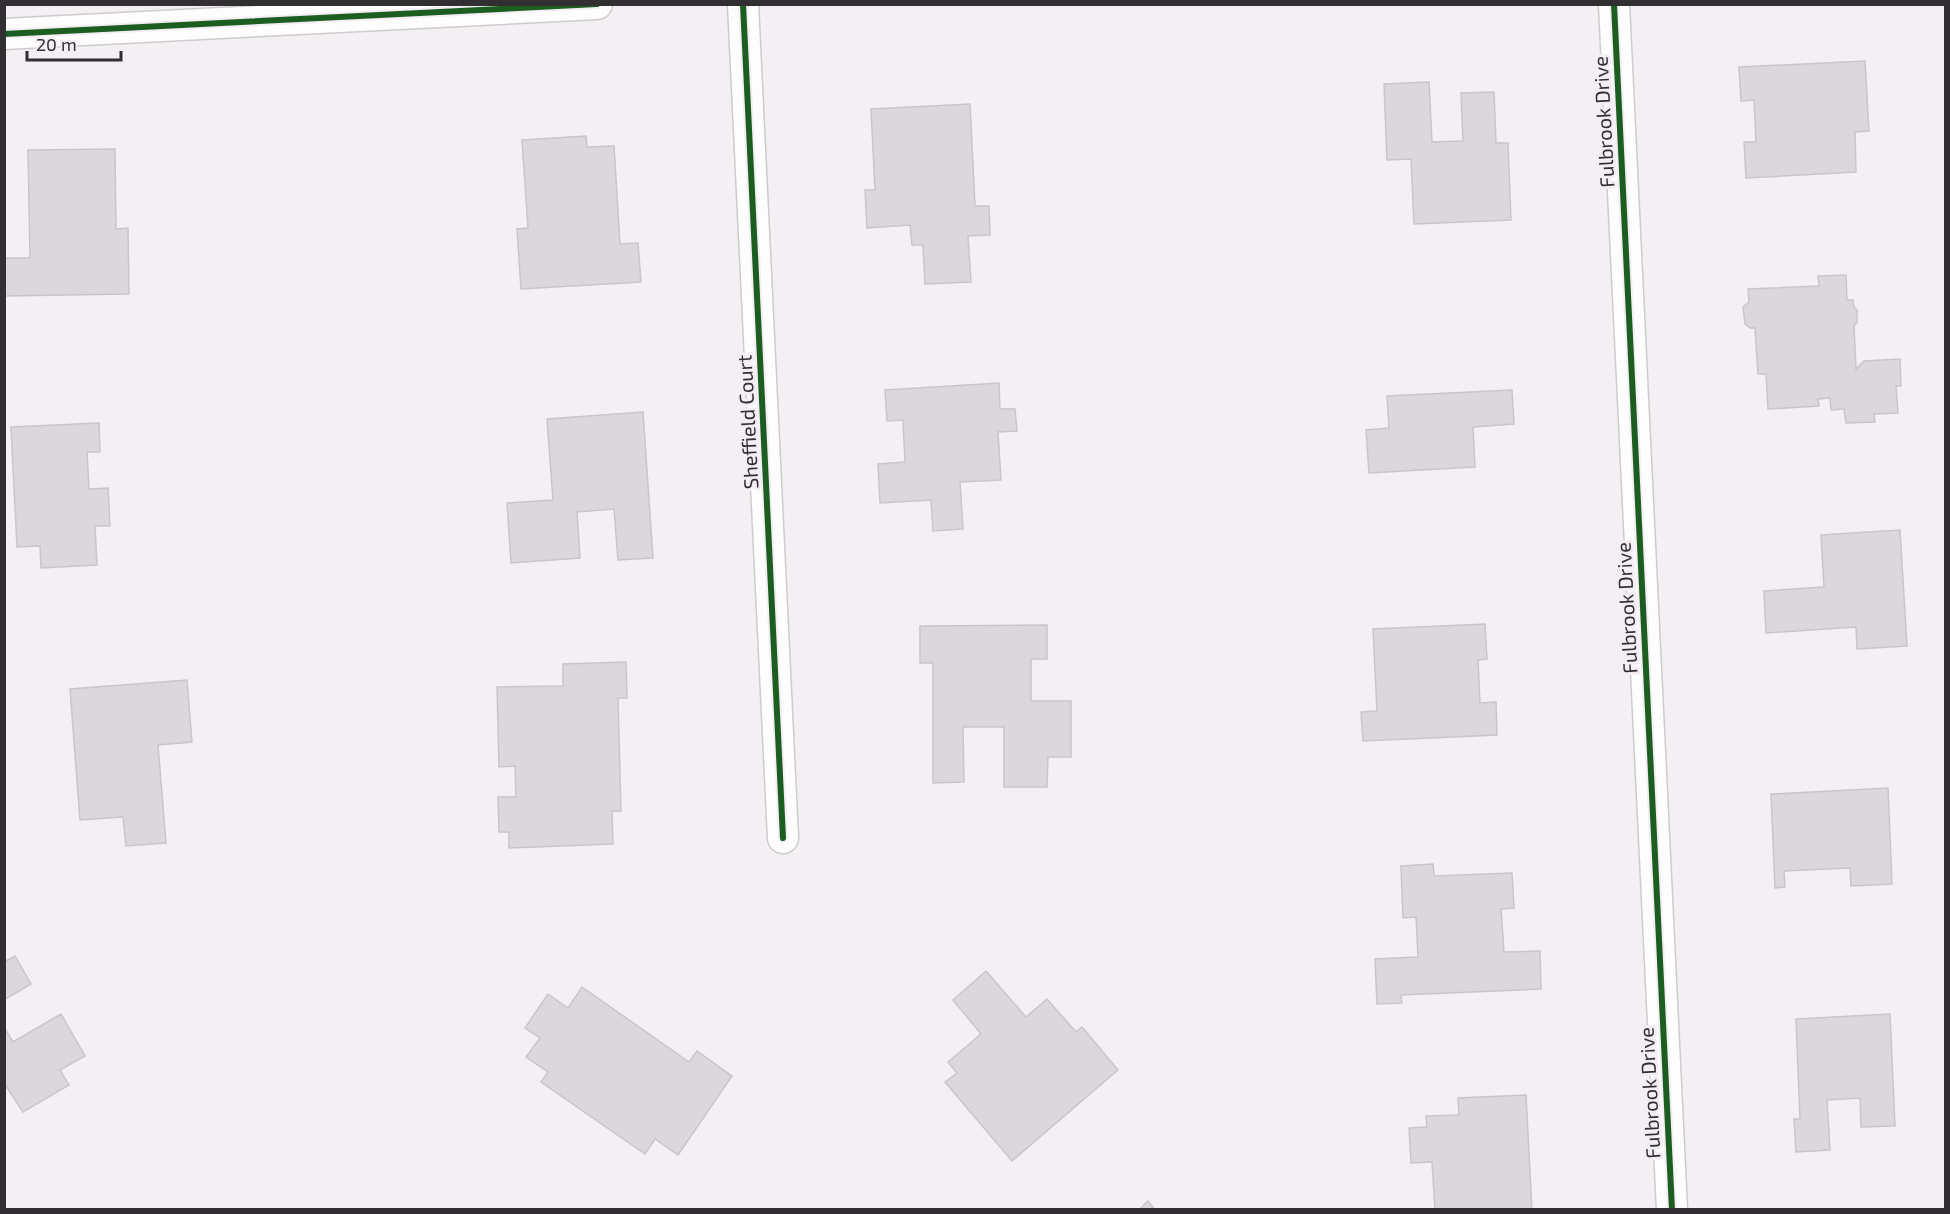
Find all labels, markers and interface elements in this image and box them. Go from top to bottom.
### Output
scale bar [27,24,122,62]
text: 20 m [36,33,77,55]
street label: Fulbrook Drive [1588,56,1618,188]
street label: Sheffield Court [731,354,763,490]
street label: Fulbrook Drive [1611,542,1641,674]
street label: Fulbrook Drive [1634,1027,1664,1159]

